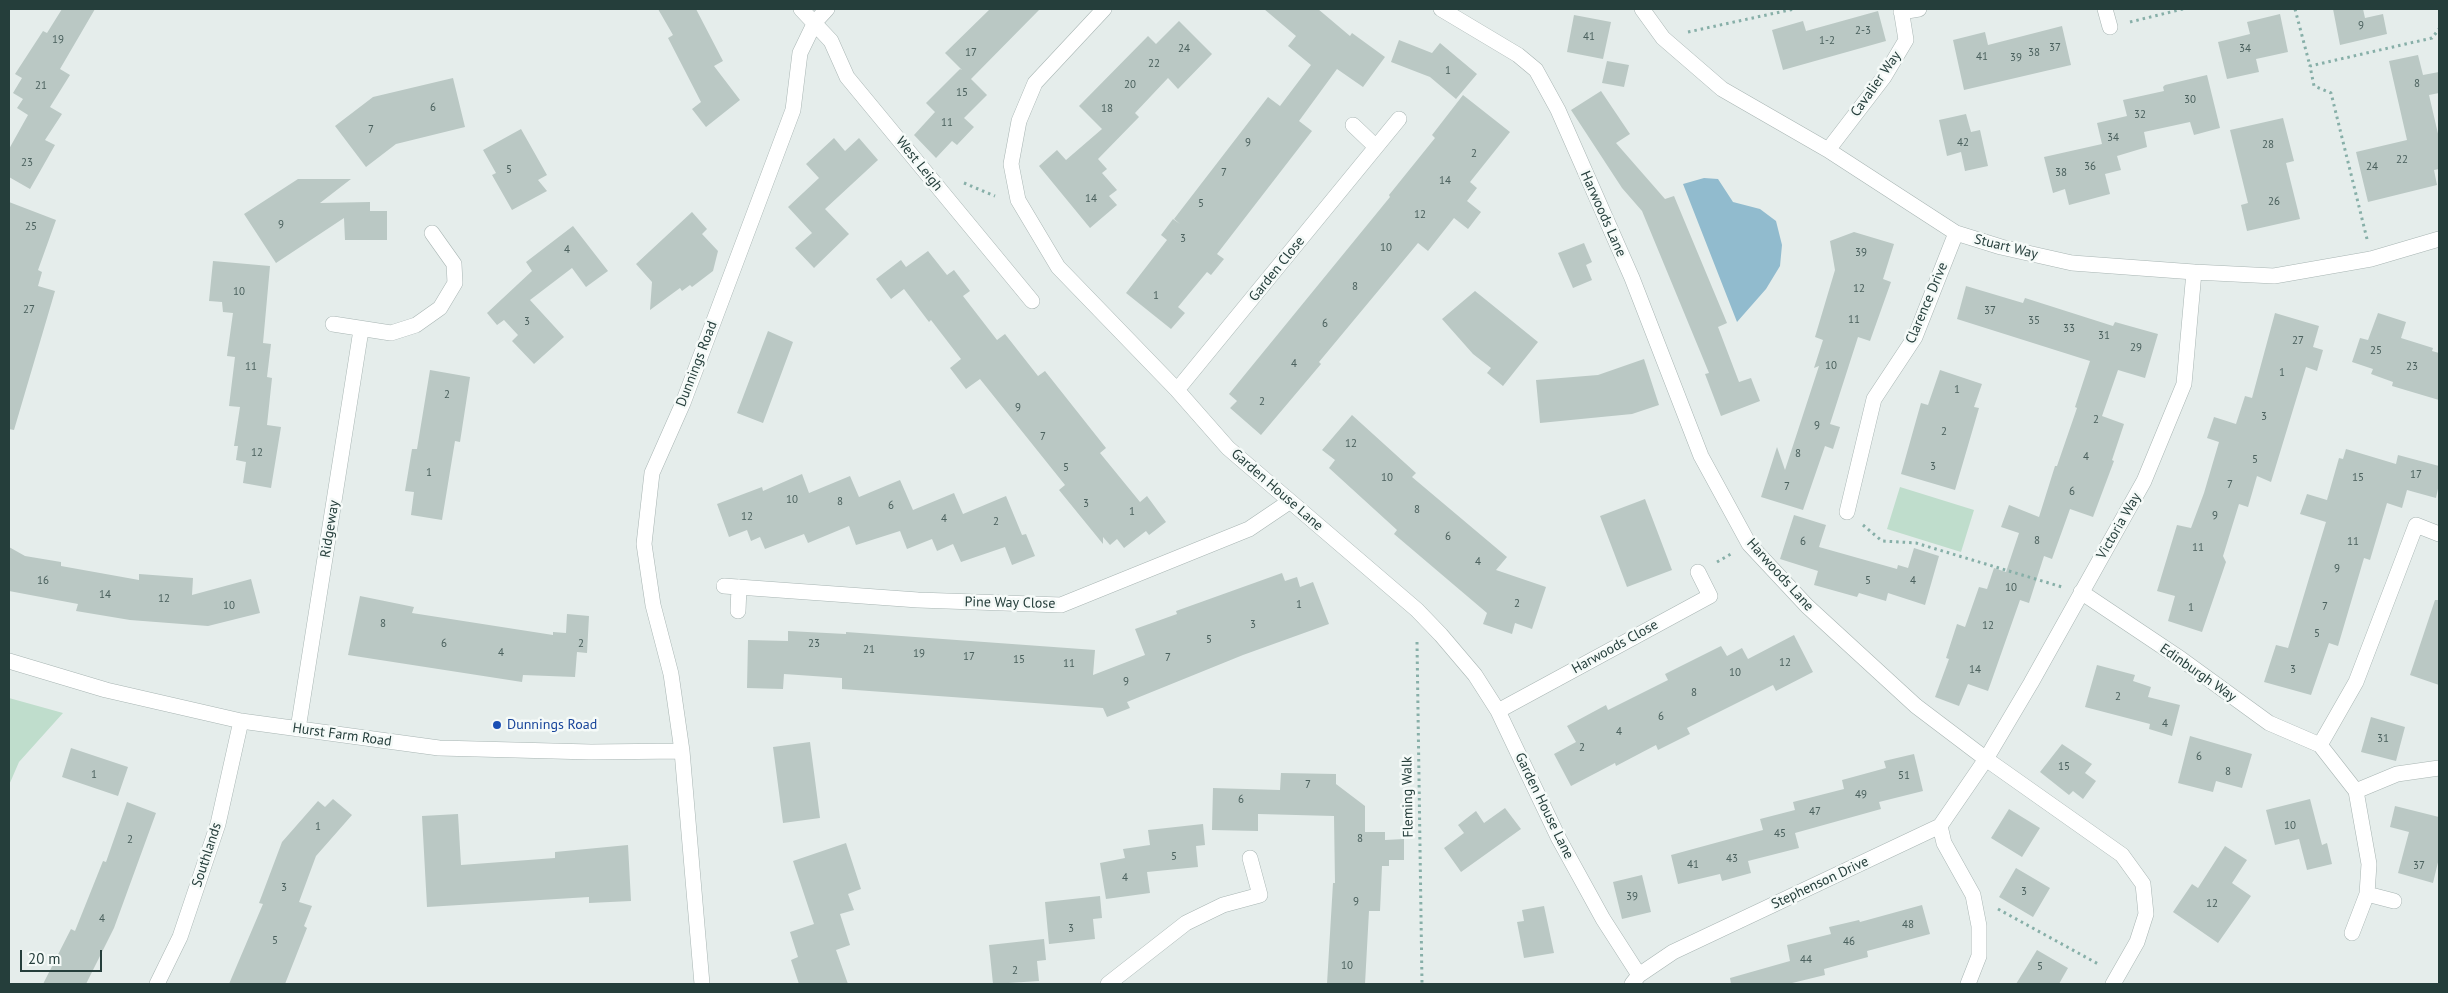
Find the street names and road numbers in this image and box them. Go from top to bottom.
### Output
street label: Cavalier Way [1847,48,1905,120]
street label: West Leigh [892,133,946,195]
street label: Harwoods Lane [1577,169,1629,259]
street label: Stuart Way [1973,231,2039,263]
street label: Garden Close [1246,233,1308,305]
street label: Clarence Drive [1902,260,1952,346]
street label: Dunnings Road [673,319,721,409]
street label: Garden House Lane [1228,446,1326,534]
street label: Victoria Way [2093,490,2145,562]
street label: Ridgeway [317,499,343,559]
street label: Harwoods Lane [1743,535,1817,615]
street label: Pine Way Close [964,594,1056,612]
street label: Harwoods Close [1569,616,1661,678]
street label: Edinburgh Way [2156,640,2240,706]
street label: Hurst Farm Road [291,720,393,750]
street label: Garden House Lane [1511,750,1577,862]
street label: Fleming Walk [1399,756,1417,838]
street label: Southlands [189,821,225,889]
street label: Stephenson Drive [1769,853,1871,913]

